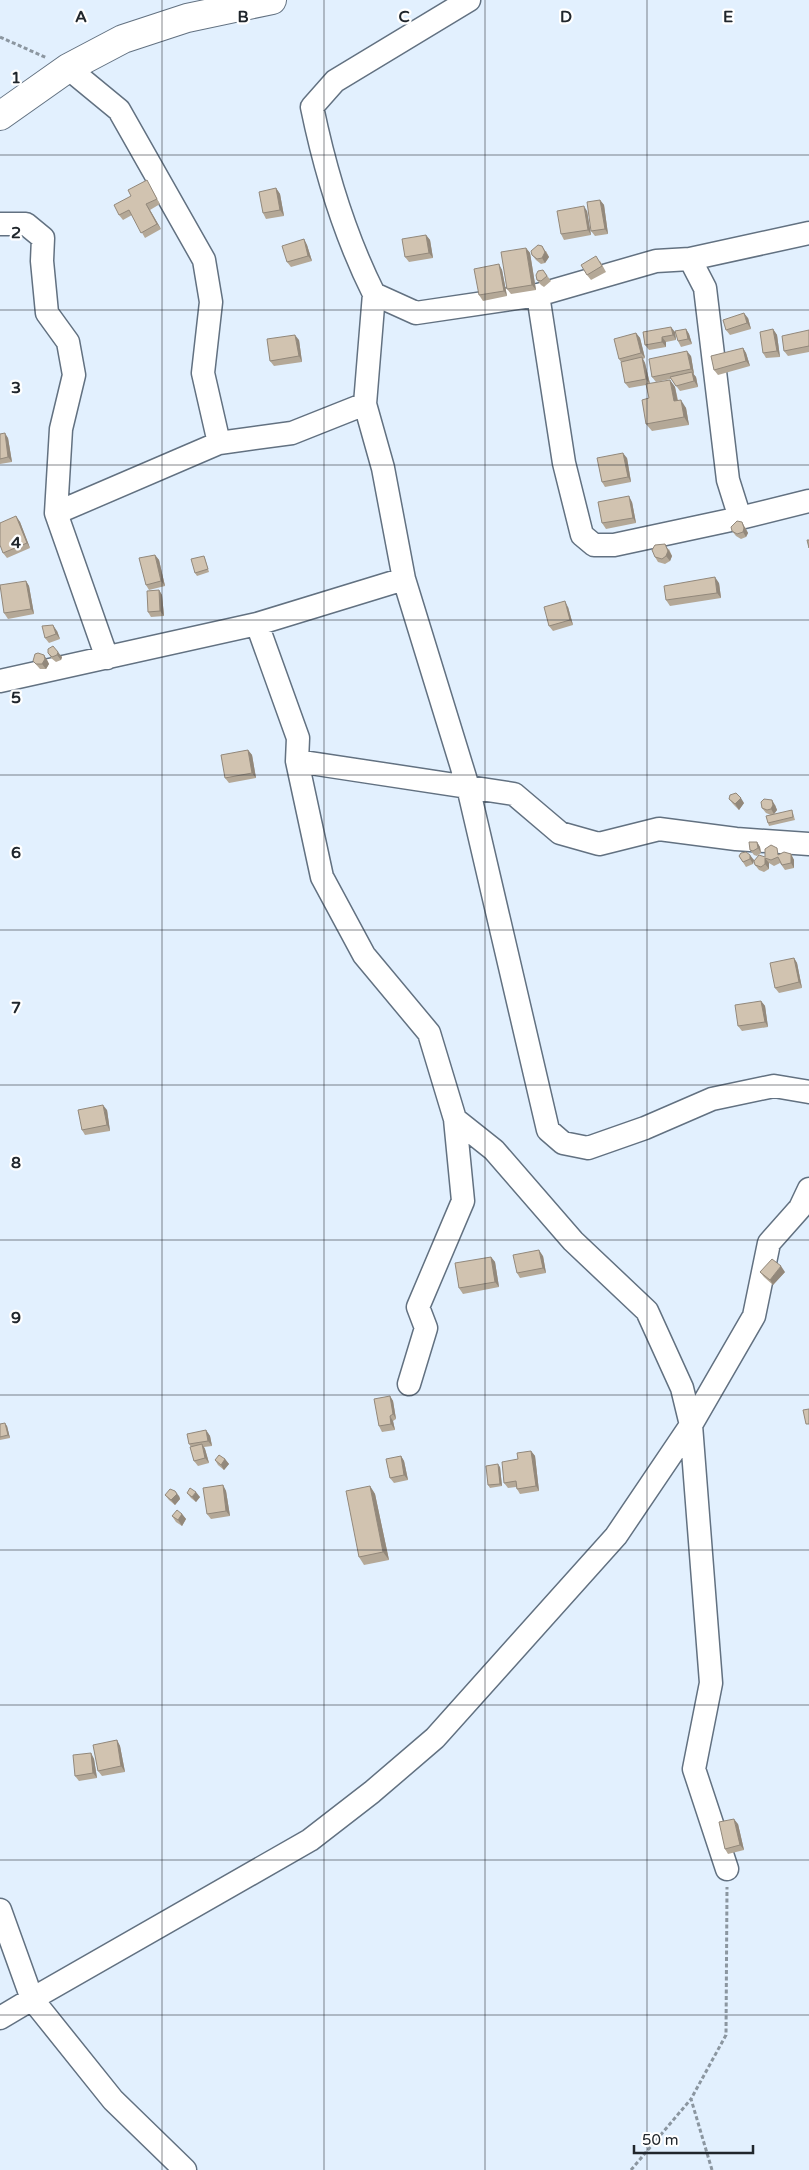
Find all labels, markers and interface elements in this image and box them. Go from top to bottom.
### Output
text: A [75,7,87,27]
text: B [237,7,249,27]
text: C [398,7,410,27]
text: D [560,7,572,27]
text: E [723,7,733,27]
text: 1 [11,68,21,88]
text: 2 [11,223,21,243]
text: 3 [11,378,21,398]
text: 4 [11,533,21,553]
text: 5 [11,688,21,708]
text: 6 [11,843,21,863]
text: 7 [11,998,21,1018]
text: 8 [11,1153,21,1173]
text: 9 [11,1308,21,1328]
scale bar [634,2122,753,2154]
text: 50 m [642,2131,679,2149]

